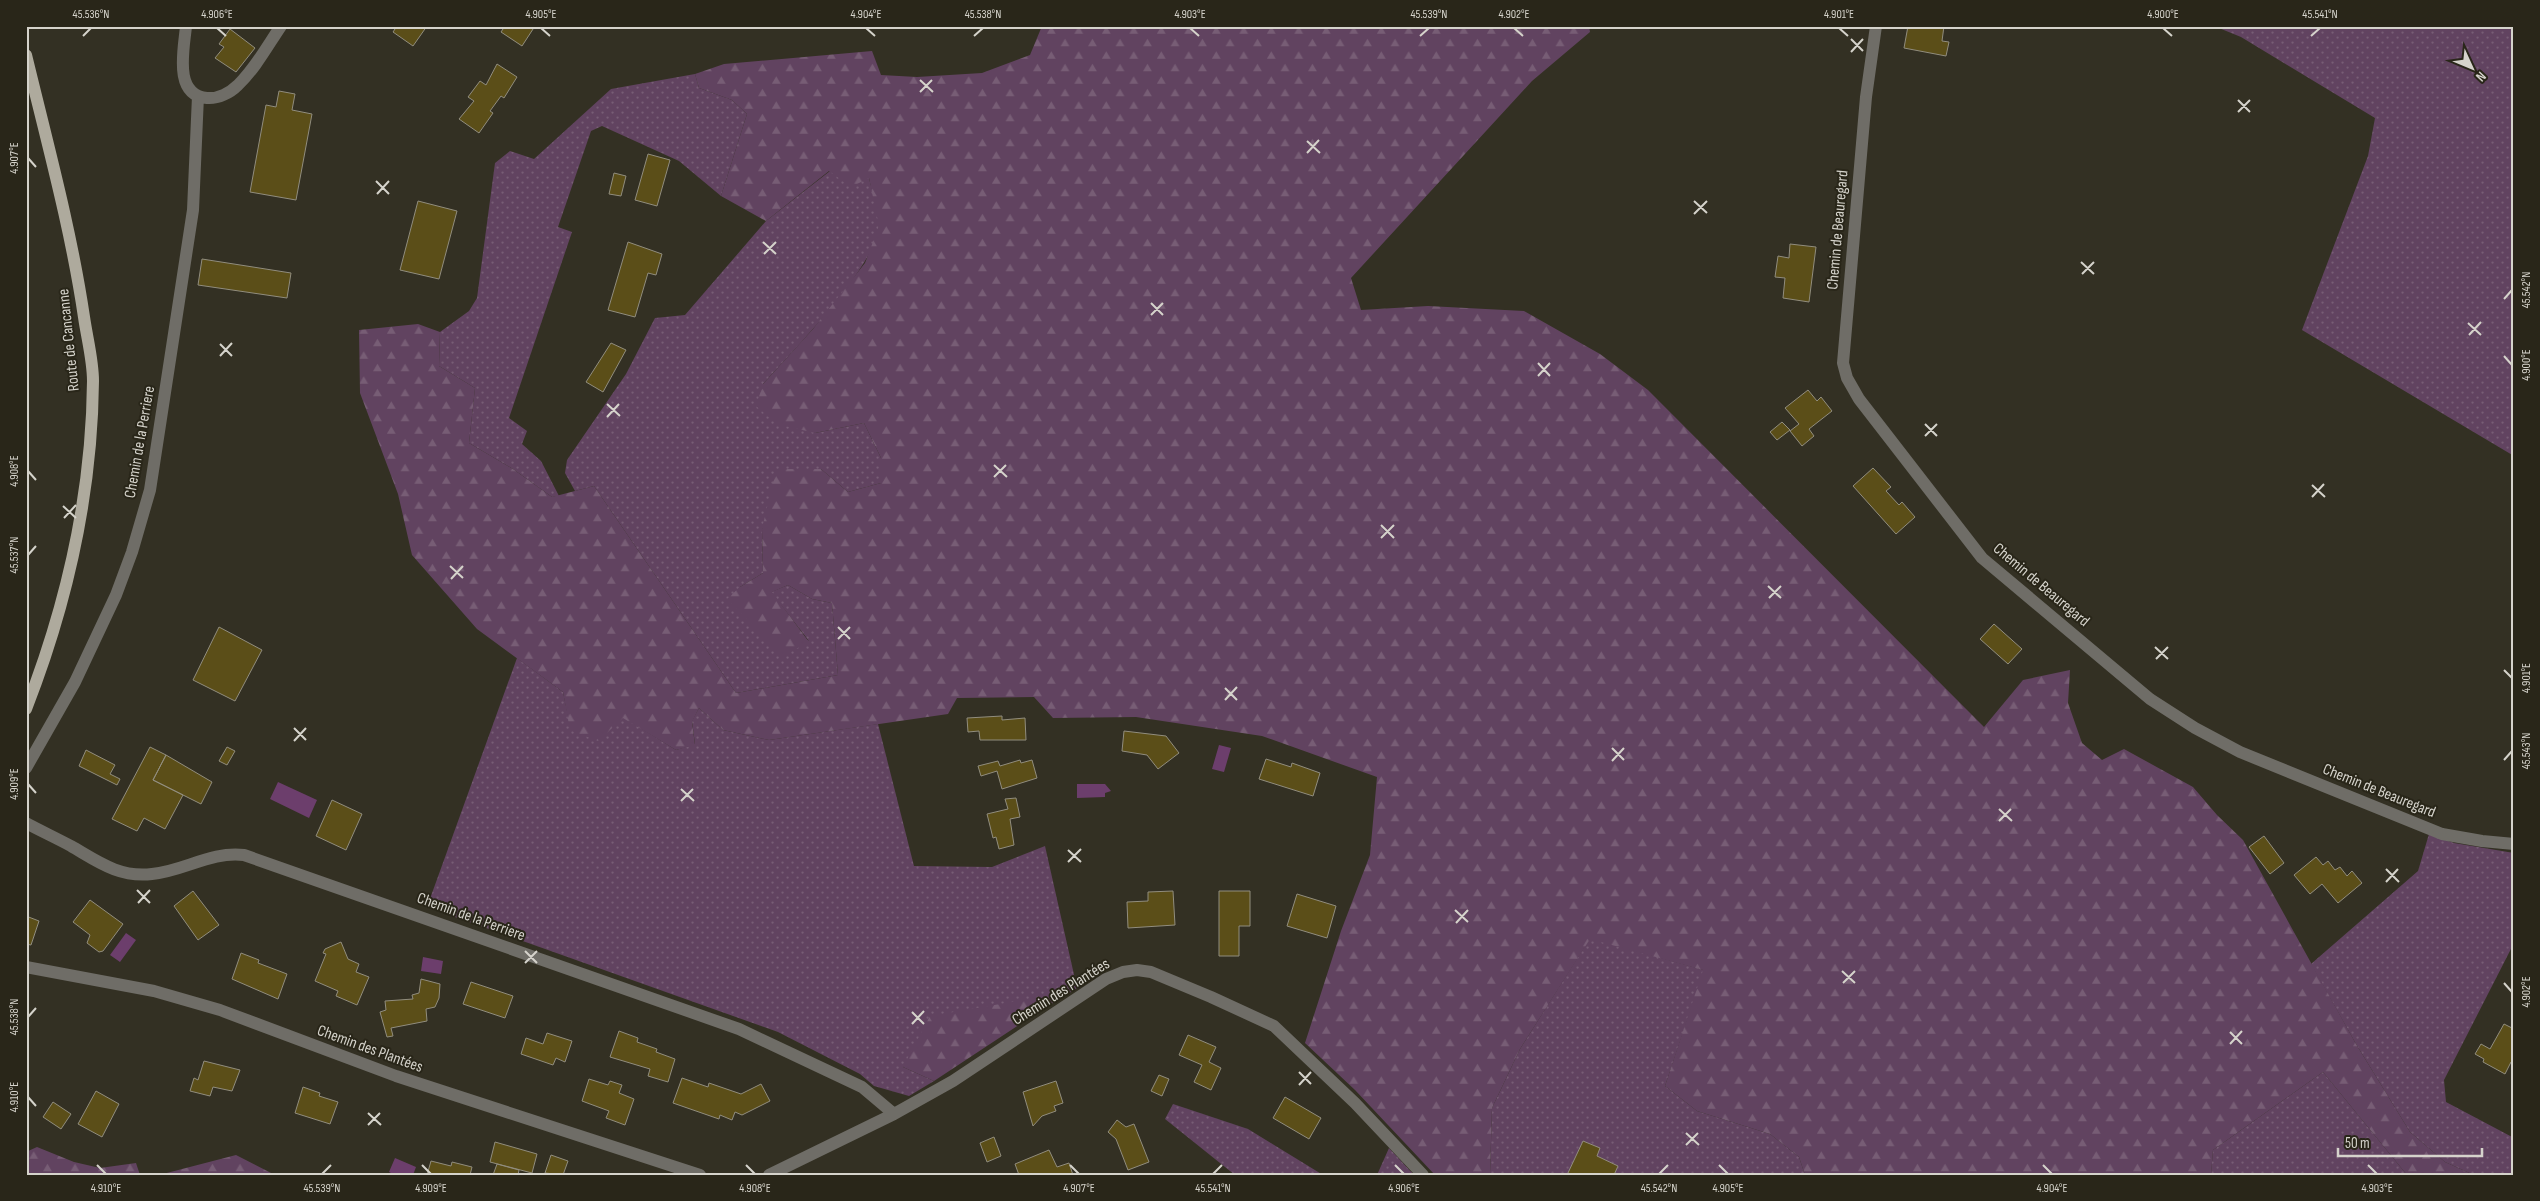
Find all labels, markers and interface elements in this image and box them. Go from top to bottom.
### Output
text: 45.536°N [73,7,109,22]
text: 4.906°E [201,7,233,22]
text: 4.905°E [525,7,557,22]
text: 4.904°E [851,7,881,22]
text: 45.538°N [965,7,1001,22]
text: 4.903°E [1174,7,1206,22]
text: 45.539°N [1411,7,1447,22]
text: 4.902°E [1498,7,1530,22]
text: 4.901°E [1824,7,1854,22]
text: 4.900°E [2147,7,2179,22]
text: 45.541°N [2302,7,2338,22]
north arrow [2448,42,2498,92]
text: N [2472,68,2490,85]
text: 4.907°E [7,142,22,174]
street label: Chemin de Beauregard [1823,169,1853,291]
text: 45.542°N [2519,272,2534,308]
street label: Route de Cancanne [54,288,84,392]
text: 4.900°E [2519,349,2534,381]
street label: Chemin de la Perriere [121,384,159,500]
text: 4.908°E [7,455,22,487]
text: 45.537°N [7,537,22,573]
street label: Chemin de Beauregard [1989,539,2093,631]
text: 4.901°E [2519,663,2534,693]
text: 45.543°N [2519,733,2534,769]
street label: Chemin de Beauregard [2320,760,2438,822]
text: 4.909°E [7,768,22,800]
street label: Chemin de la Perriere [414,889,528,945]
street label: Chemin des Plantées [1009,954,1113,1030]
text: 4.902°E [2519,976,2534,1008]
text: 45.538°N [7,999,22,1035]
street label: Chemin des Plantées [314,1021,426,1077]
text: 4.910°E [7,1082,22,1112]
scale bar [2338,1126,2481,1158]
text: 50 m [2345,1134,2370,1153]
text: 4.910°E [91,1181,121,1196]
text: 45.539°N [304,1181,340,1196]
text: 4.909°E [415,1181,447,1196]
text: 4.908°E [739,1181,771,1196]
text: 4.907°E [1063,1181,1095,1196]
text: 45.541°N [1195,1181,1231,1196]
text: 4.906°E [1388,1181,1420,1196]
text: 45.542°N [1641,1181,1677,1196]
text: 4.905°E [1712,1181,1744,1196]
text: 4.904°E [2037,1181,2067,1196]
text: 4.903°E [2361,1181,2393,1196]

